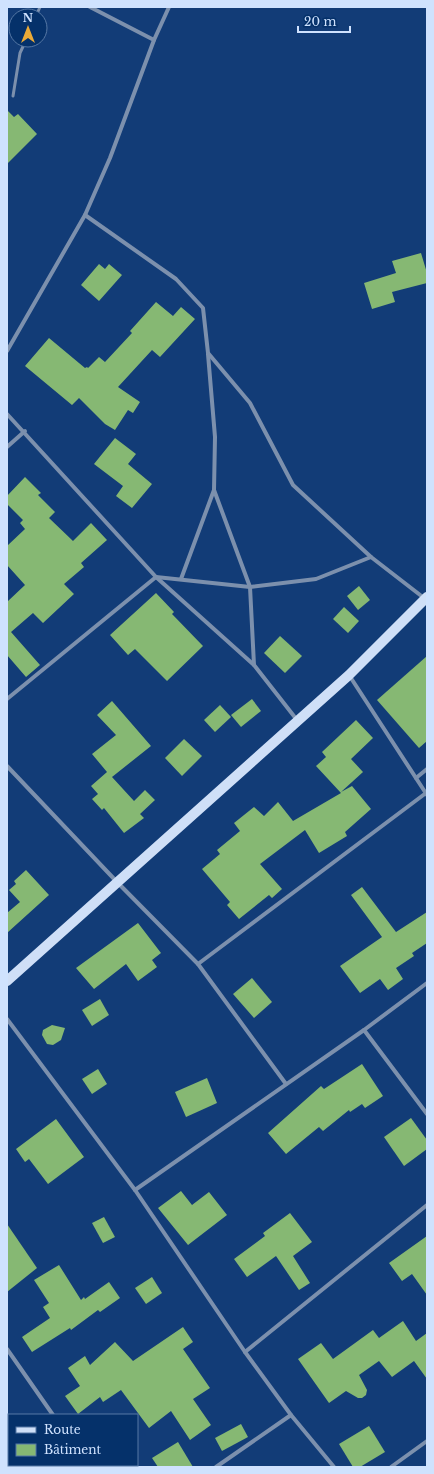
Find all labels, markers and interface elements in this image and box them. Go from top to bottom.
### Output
north arrow [8,8,48,48]
scale bar [298,8,350,34]
text: N [23,11,34,25]
text: 20 m [304,14,336,29]
legend [8,1414,138,1466]
text: Route [44,1422,81,1437]
text: Bâtiment [44,1442,102,1457]

